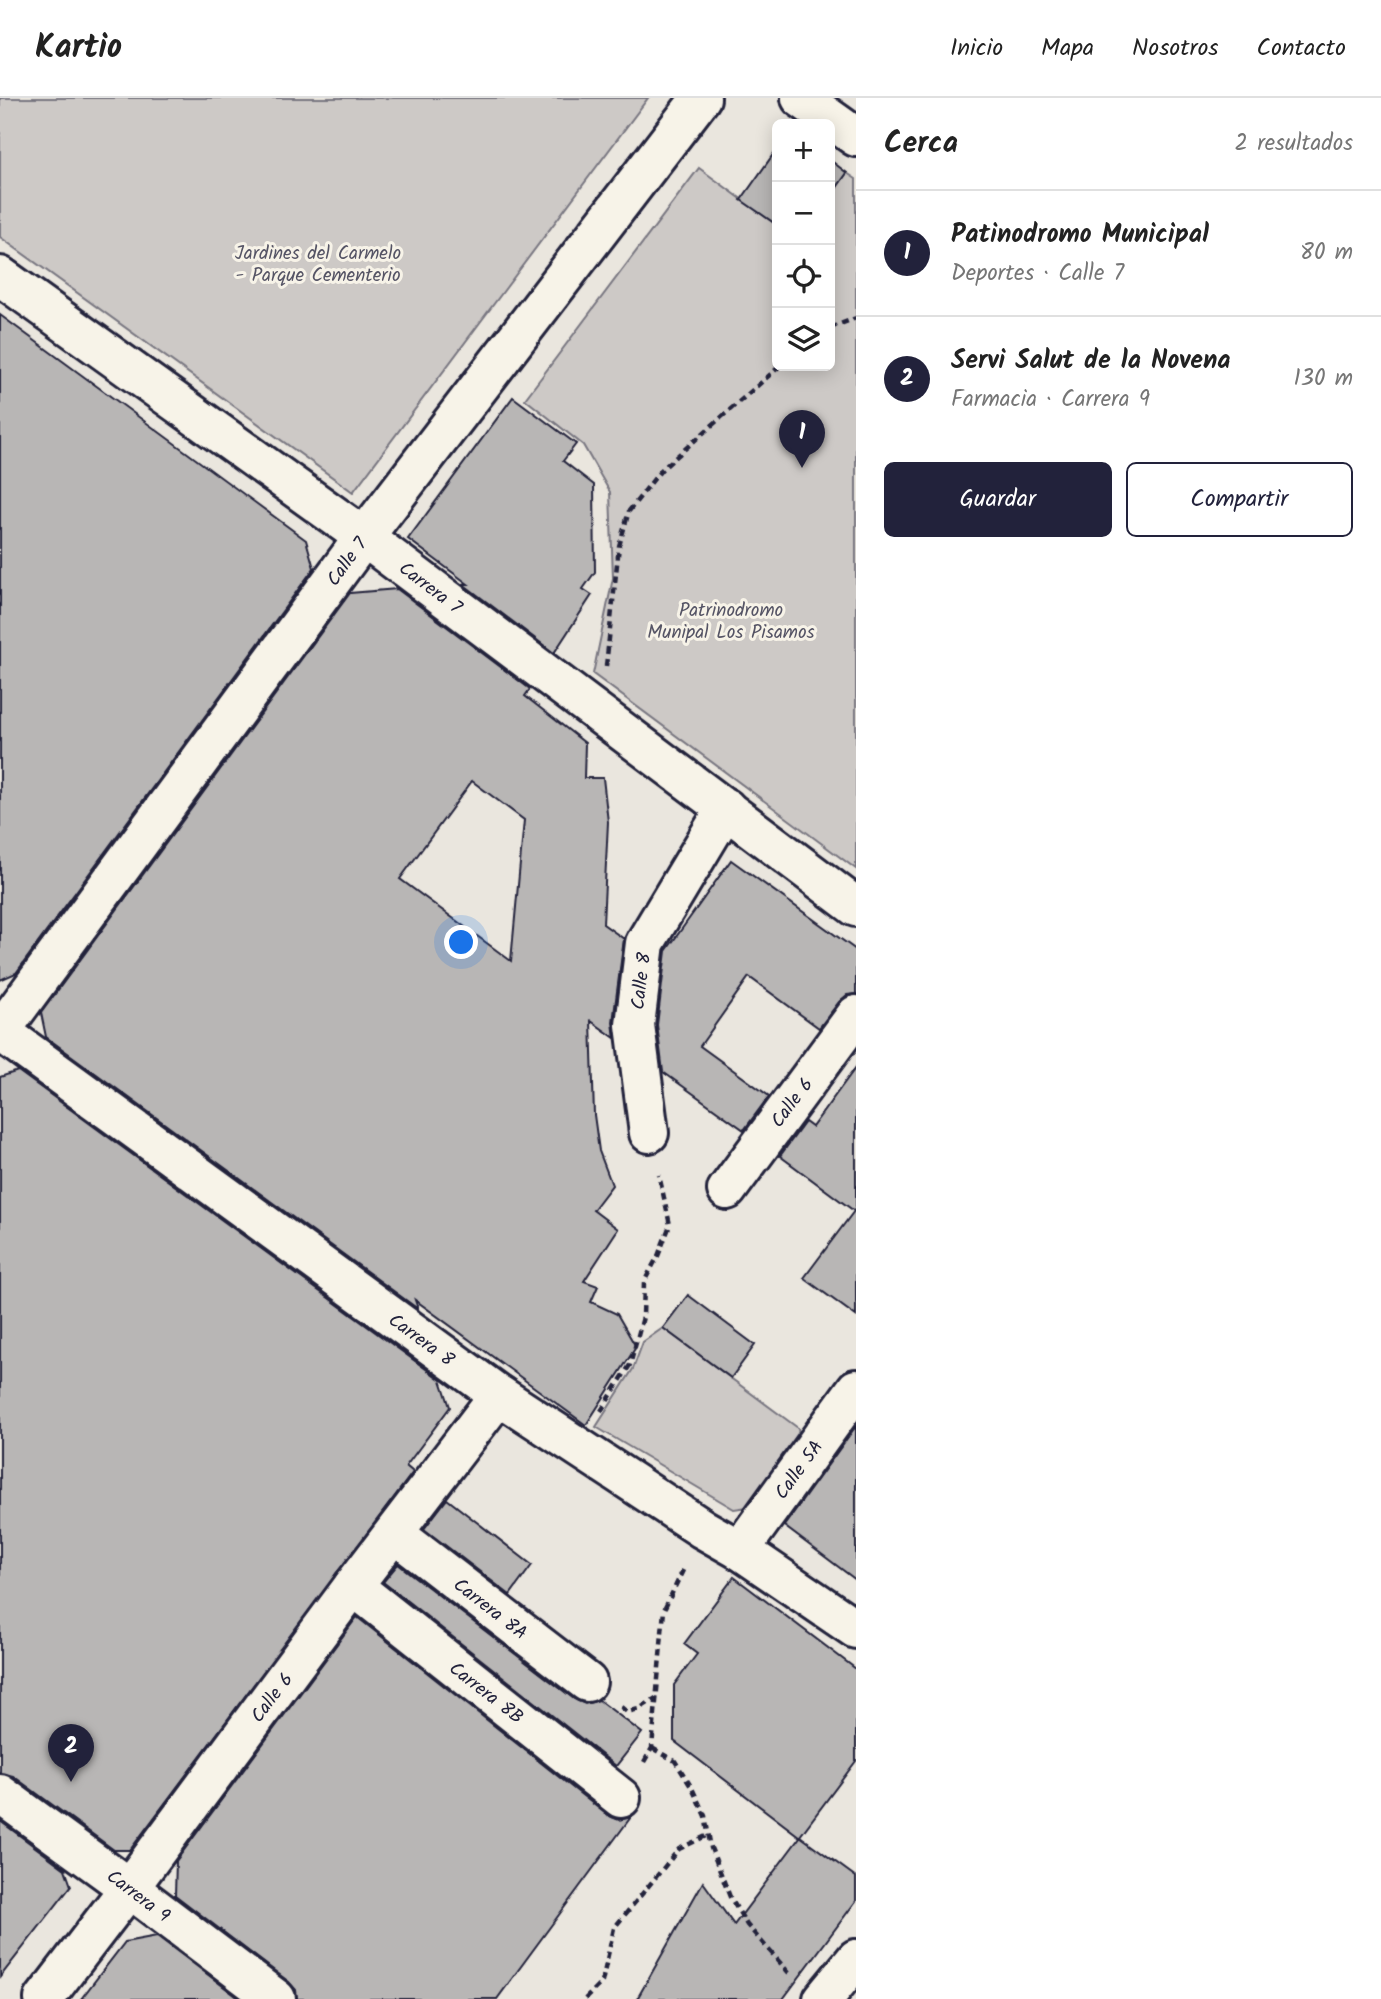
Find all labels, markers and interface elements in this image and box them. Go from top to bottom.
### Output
text: Kartio [35,22,122,75]
text: Inicio [950,29,1003,68]
text: Mapa [1041,29,1094,68]
text: Nosotros [1132,29,1219,68]
text: Contacto [1257,29,1346,68]
map controls [772,119,835,371]
button: + [772,119,835,182]
text: Cerca [884,120,958,168]
text: 2 resultados [1235,126,1353,162]
button: − [772,182,835,245]
text: Patinodromo Municipal [951,214,1209,256]
text: 1 [904,235,910,271]
text: 80 m [1300,235,1353,271]
park label: Jardines del Carmelo - Parque Cementerio [235,239,401,291]
button: locate [772,245,835,308]
text: Deportes · Calle 7 [951,256,1124,292]
button: layers [772,308,835,371]
text: Servi Salut de la Novena [951,340,1231,382]
text: 2 [900,361,914,397]
text: 130 m [1294,361,1353,397]
text: Farmacia · Carrera 9 [951,382,1150,418]
pin: 1 [779,410,825,468]
button: Guardar [884,462,1112,537]
button: Compartir [1126,462,1353,537]
street label: Calle 7 [319,530,377,593]
street label: Carrera 7 [392,555,469,623]
park label: Patrinodromo Munipal Los Pisamos [647,596,815,648]
your location [444,925,478,959]
street label: Calle 8 [624,950,660,1011]
street label: Calle 6 [764,1072,822,1135]
street label: Carrera 8 [381,1306,461,1375]
street label: Calle 5A [768,1434,832,1506]
street label: Carrera 8A [446,1571,533,1648]
street label: Carrera 8B [442,1655,530,1732]
street label: Calle 6 [244,1667,302,1730]
pin: 2 [48,1724,94,1782]
street label: Carrera 9 [99,1862,176,1931]

